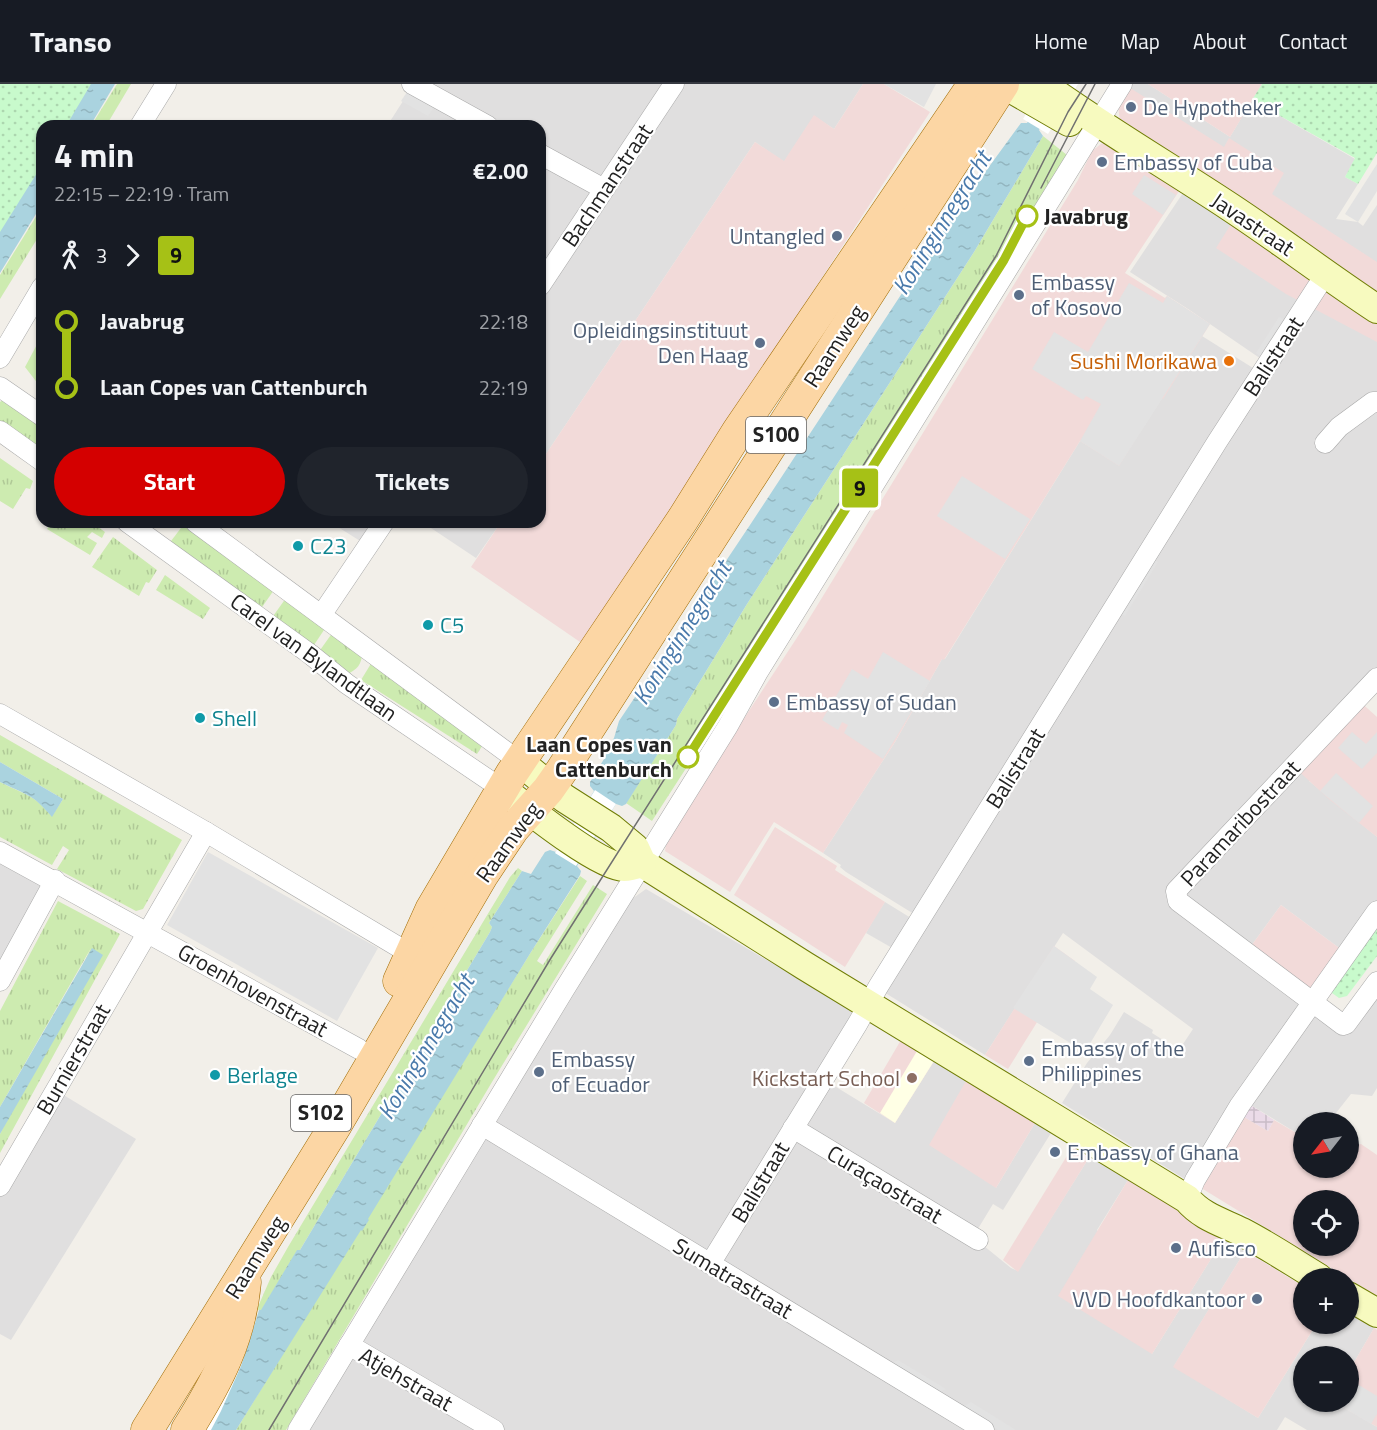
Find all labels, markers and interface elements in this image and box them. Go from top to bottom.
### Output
text: Transo [30,20,112,63]
text: Home [1034,25,1088,57]
text: Map [1121,25,1160,57]
text: About [1193,25,1246,57]
text: Contact [1279,25,1347,57]
place label: De Hypotheker [1143,90,1282,124]
marker: De Hypotheker [1124,100,1138,114]
street label: Bachmanstraat [553,116,661,254]
text: 4 min [54,130,134,180]
water label: Koninginnegracht [883,141,1002,301]
place label: Embassy of Cuba [1114,145,1273,179]
text: €2.00 [473,154,528,188]
marker: Embassy of Cuba [1095,155,1109,169]
text: 22:15 – 22:19 · Tram [54,178,229,209]
street label: Javastraat [1205,184,1302,265]
place label: Javabrug [1044,199,1128,233]
marker: Javabrug [1016,205,1038,227]
place label: Untangled [729,219,825,253]
marker: Untangled [830,229,844,243]
icon: walk [54,239,87,272]
icon: forward [116,239,149,272]
text: 9 [170,239,182,271]
text: 3 [96,240,107,271]
place label: Embassy of Kosovo [1031,265,1122,324]
marker: Embassy of Kosovo [1012,288,1026,302]
street label: Raamweg [794,298,874,394]
text: Javabrug [100,304,184,338]
text: 22:18 [479,306,528,337]
street label: Balistraat [1234,309,1312,403]
place label: Opleidingsinstituut Den Haag [573,313,748,372]
marker: Opleidingsinstituut Den Haag [753,336,767,350]
place label: Sushi Morikawa [1070,344,1217,378]
marker: Sushi Morikawa [1222,354,1236,368]
text: Laan Copes van Cattenburch [100,370,368,404]
text: 22:19 [479,372,528,403]
road number: S100 [746,417,806,453]
button: Start [54,447,285,516]
button: Tickets [297,447,528,516]
line badge: 9 [840,468,880,508]
text: 9 [854,472,866,504]
place label: C23 [310,529,347,563]
marker: C23 [291,539,305,553]
water label: Koninginnegracht [623,551,742,711]
street label: Carel van Bylandtlaan [223,585,405,729]
place label: C5 [440,608,464,642]
marker: C5 [421,618,435,632]
place label: Embassy of Sudan [786,685,957,719]
marker: Embassy of Sudan [767,695,781,709]
place label: Shell [212,701,257,735]
marker: Shell [193,711,207,725]
street label: Balistraat [977,721,1053,815]
place label: Laan Copes van Cattenburch [526,727,672,786]
marker: Laan Copes van Cattenburch [677,746,699,768]
street label: Paramaribostraat [1172,752,1308,894]
street label: Raamweg [467,794,549,890]
street label: Groenhovenstraat [172,935,335,1046]
water label: Koninginnegracht [368,964,484,1126]
street label: Burnierstraat [27,997,119,1121]
place label: Embassy of the Philippines [1041,1031,1184,1090]
place label: Embassy of Ecuador [551,1042,650,1101]
marker: Embassy of the Philippines [1022,1054,1036,1068]
place label: Berlage [227,1058,298,1092]
place label: Kickstart School [752,1061,900,1095]
marker: Embassy of Ecuador [532,1065,546,1079]
marker: Berlage [208,1068,222,1082]
marker: Kickstart School [905,1071,919,1085]
road number: S102 [291,1095,351,1131]
north arrow [1293,1112,1359,1178]
map controls [1293,1112,1359,1412]
street label: Balistraat [722,1135,798,1229]
place label: Embassy of Ghana [1067,1135,1239,1169]
street label: Curaçaostraat [821,1136,950,1232]
marker: Embassy of Ghana [1048,1145,1062,1159]
button: locate [1293,1190,1359,1256]
street label: Raamweg [216,1209,294,1305]
street label: Sumatrastraat [667,1229,800,1327]
place label: Aufisco [1188,1231,1256,1265]
marker: Aufisco [1169,1241,1183,1255]
button: + [1293,1268,1359,1334]
place label: VVD Hoofdkantoor [1072,1282,1245,1316]
marker: VVD Hoofdkantoor [1250,1292,1264,1306]
street label: Atjehstraat [353,1338,460,1420]
button: − [1293,1346,1359,1412]

